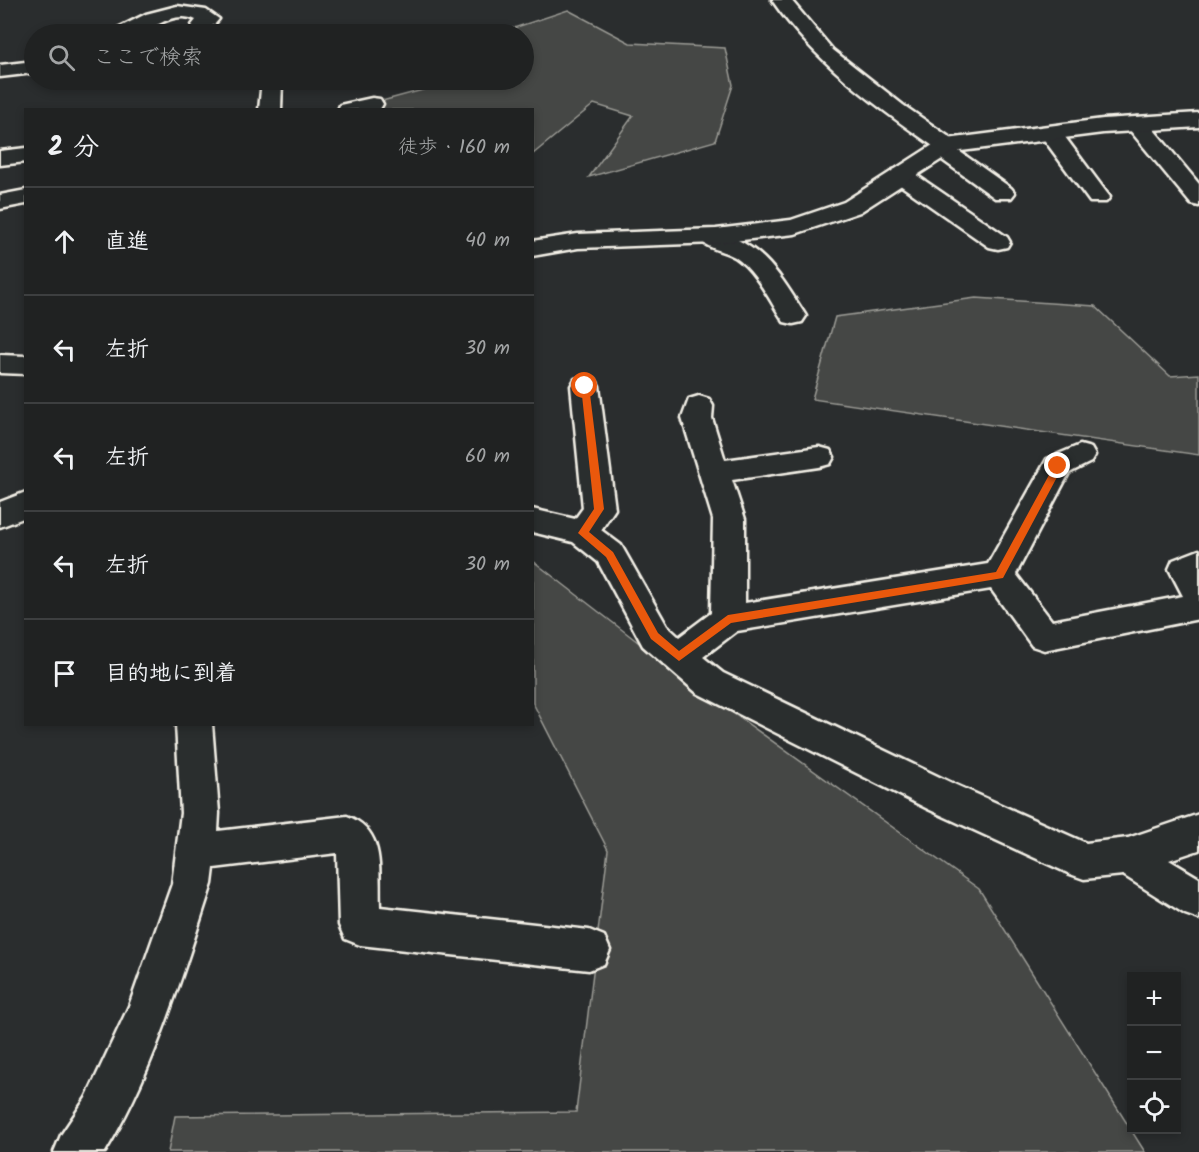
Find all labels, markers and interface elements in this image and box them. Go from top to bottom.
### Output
search box [24,24,534,90]
icon: search [45,41,78,74]
text: ここで検索 [93,41,203,76]
text: 2 分 [48,127,99,169]
text: 徒歩 · 160 m [398,132,510,164]
icon: ahead [48,225,81,258]
text: 直進 [105,225,149,260]
text: 40 m [465,225,510,257]
icon: left [48,333,81,366]
text: 左折 [105,333,149,368]
text: 30 m [465,333,510,365]
route start [571,372,597,398]
icon: left [48,441,81,474]
text: 左折 [105,441,149,476]
text: 60 m [465,441,510,473]
route end [1044,452,1070,478]
icon: left [48,549,81,582]
text: 左折 [105,549,149,584]
text: 30 m [465,549,510,581]
icon: arrive [48,657,81,690]
text: 目的地に到着 [105,657,237,692]
map controls [1127,972,1181,1134]
button: + [1127,972,1181,1026]
button: − [1127,1026,1181,1080]
button: locate [1127,1080,1181,1134]

